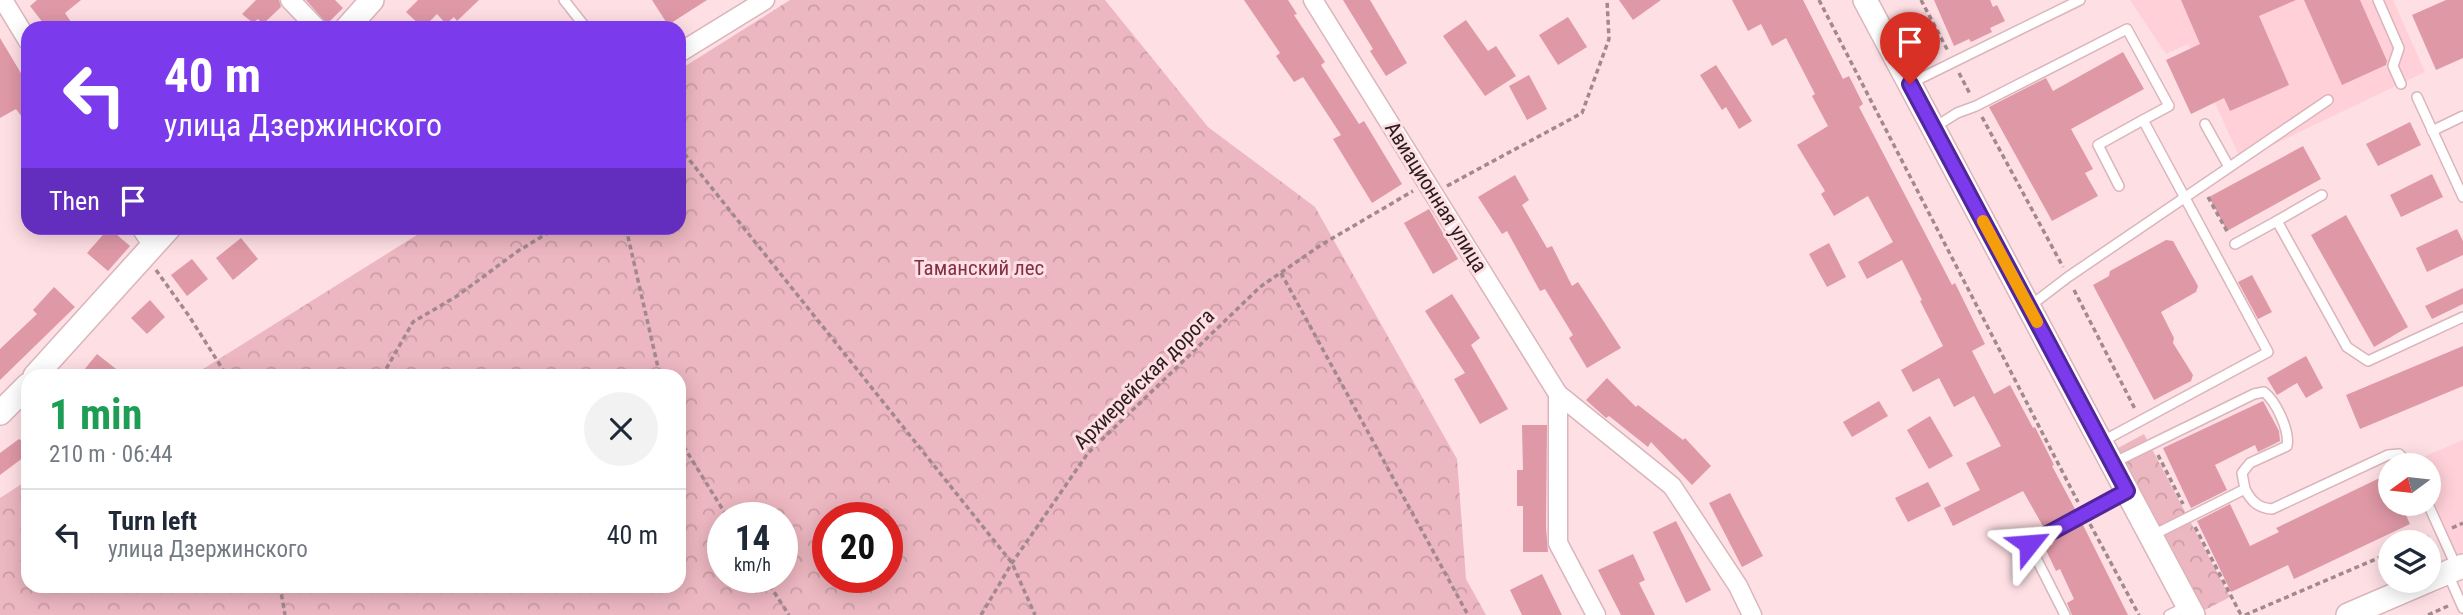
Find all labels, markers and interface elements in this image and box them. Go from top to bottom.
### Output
pin [1880,12.0,1940,84]
icon: arrive [1891,23,1929,61]
text: 40 m [164,47,261,104]
icon: left [49,49,140,140]
text: улица Дзержинского [164,106,442,144]
street label: Авиационная улица [1380,117,1492,277]
icon: arrive [114,182,152,220]
text: Then [49,186,100,216]
park label: Таманский лес [914,256,1044,280]
street label: Архиерейская дорога [1069,304,1219,454]
text: 1 min [49,390,142,439]
button: close [584,392,658,466]
text: 210 m · 06:44 [49,441,173,468]
north arrow [2378,453,2441,516]
map controls [2378,453,2441,593]
speed limit sign: 20 [812,502,903,593]
text: Turn left [108,506,197,536]
position arrow [1992,507,2066,581]
icon: left [49,516,87,554]
text: 14 [735,518,770,559]
text: 40 m [607,520,658,550]
button: layers [2378,530,2441,593]
text: улица Дзержинского [108,536,308,563]
text: km/h [734,554,771,575]

